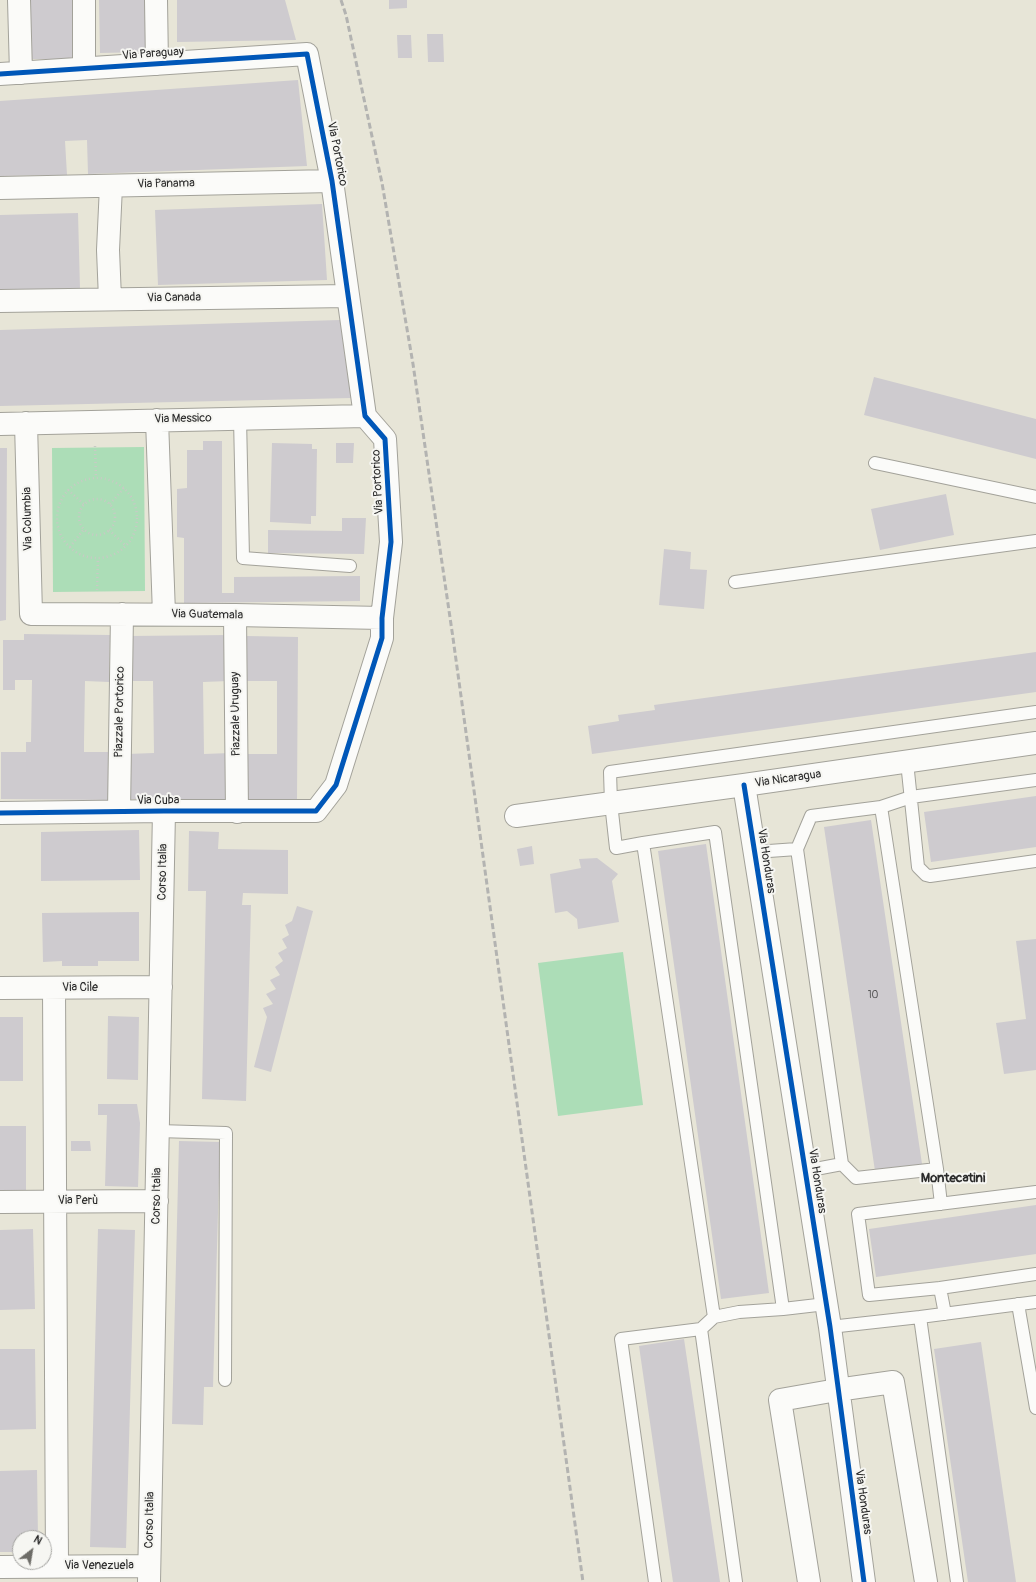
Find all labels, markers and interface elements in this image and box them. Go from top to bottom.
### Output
street label: Via Paraguay [122,45,184,63]
street label: Via Portorico [324,121,350,187]
street label: Via Panama [137,176,195,192]
street label: Via Canada [147,290,201,306]
street label: Via Messico [154,411,212,427]
street label: Via Portorico [369,449,387,515]
street label: Via Columbia [20,487,36,551]
street label: Via Guatemala [171,607,243,623]
street label: Piazzale Portorico [112,666,128,758]
street label: Piazzale Uruguay [228,671,244,757]
street label: Via Nicaragua [754,767,822,791]
street label: Via Cuba [137,794,179,808]
street label: Via Honduras [754,828,778,894]
street label: Corso Italia [155,843,171,901]
street label: Via Cile [62,981,98,995]
house number: 10 [868,989,878,1001]
street label: Via Honduras [805,1148,829,1214]
street label: Corso Italia [149,1167,165,1225]
district label: Montecatini [921,1171,985,1187]
street label: Via Perù [58,1194,98,1208]
street label: Via Honduras [851,1469,875,1535]
street label: Corso Italia [142,1491,158,1549]
north arrow [12,1530,52,1570]
text: N [31,1533,44,1548]
street label: Via Venezuela [64,1559,134,1573]

